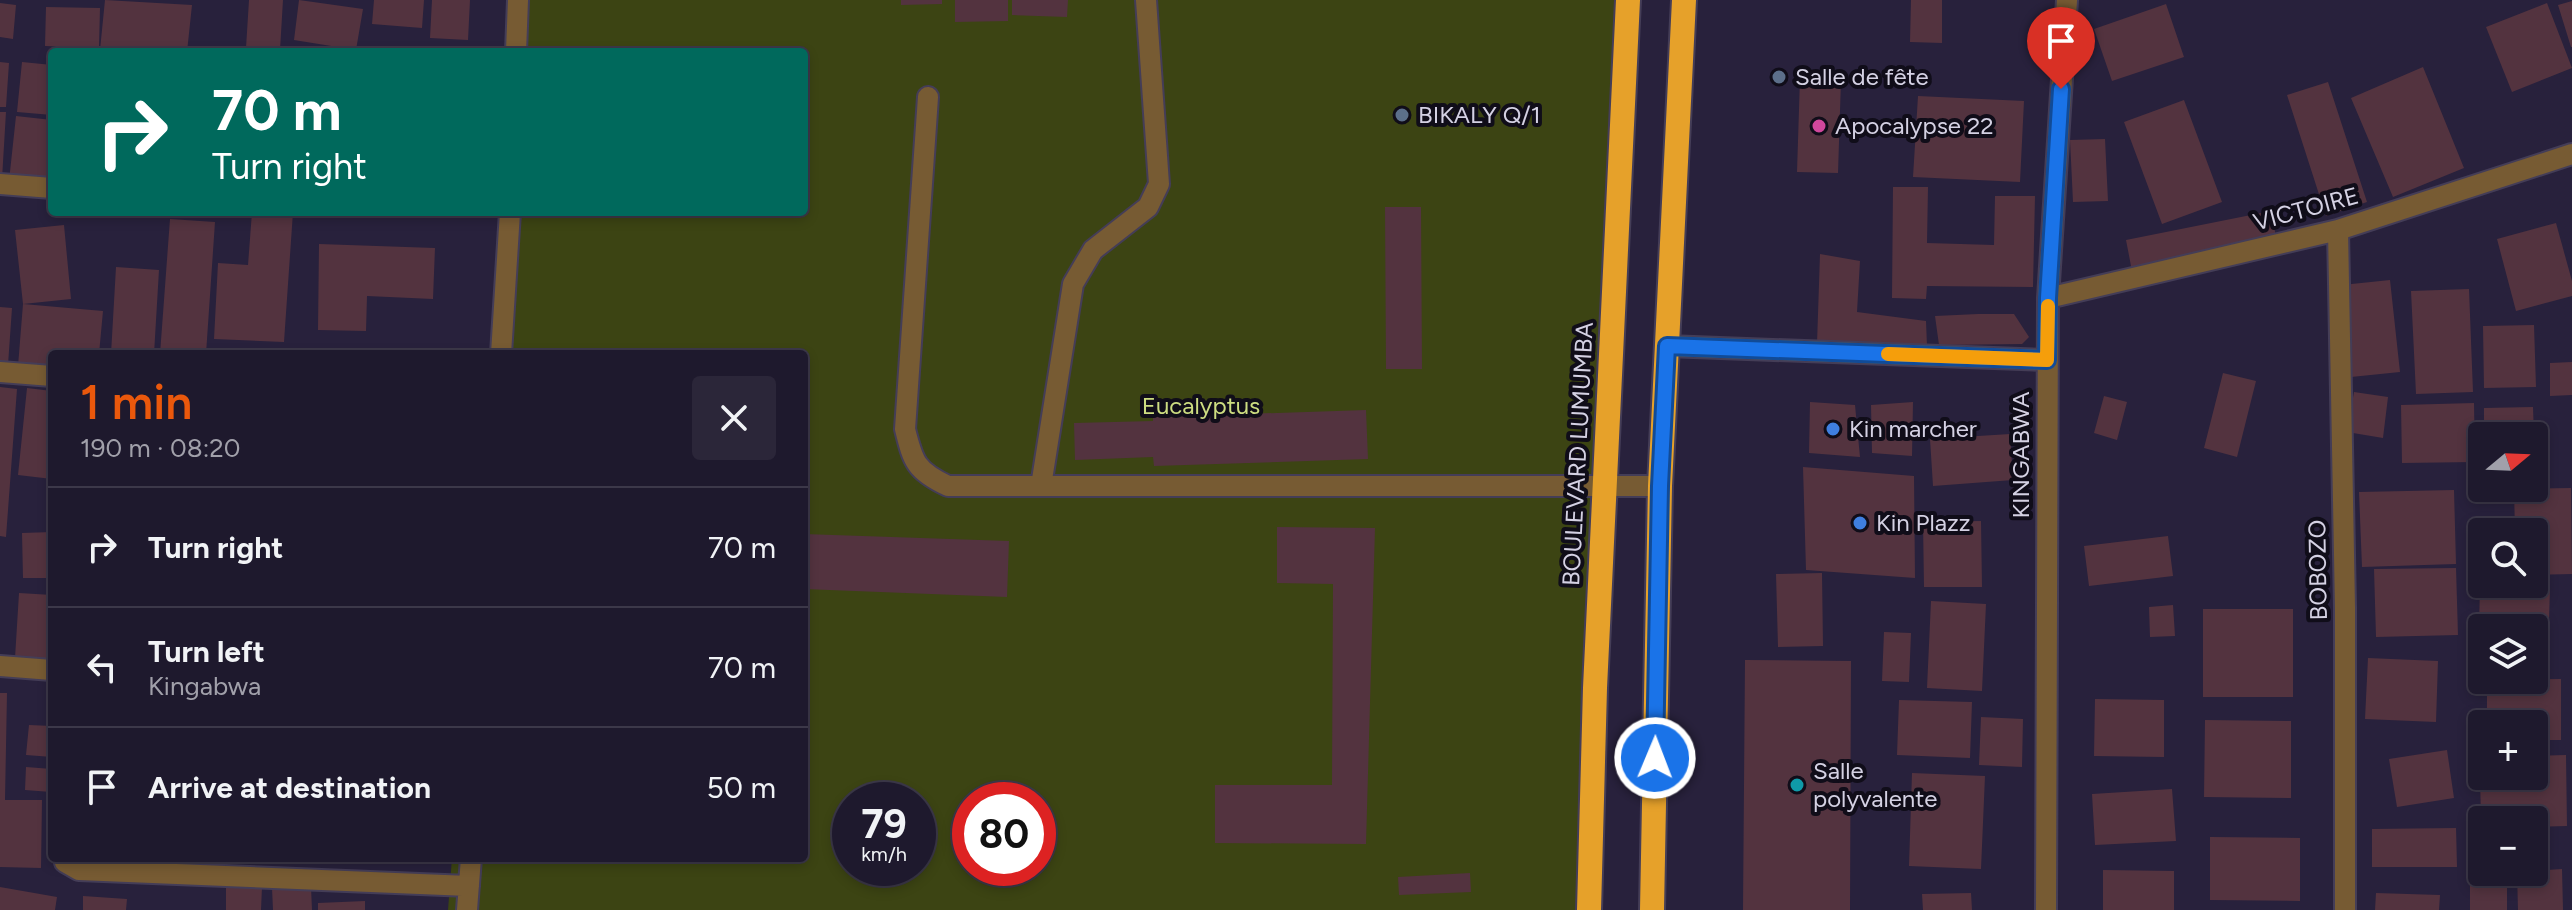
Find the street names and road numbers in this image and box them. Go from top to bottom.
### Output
street label: VICTOIRE [2250,181,2362,237]
street label: BOULEVARD LUMUMBA [1556,321,1599,587]
street label: KINGABWA [2006,391,2035,519]
street label: BOBOZO [2302,519,2333,621]

